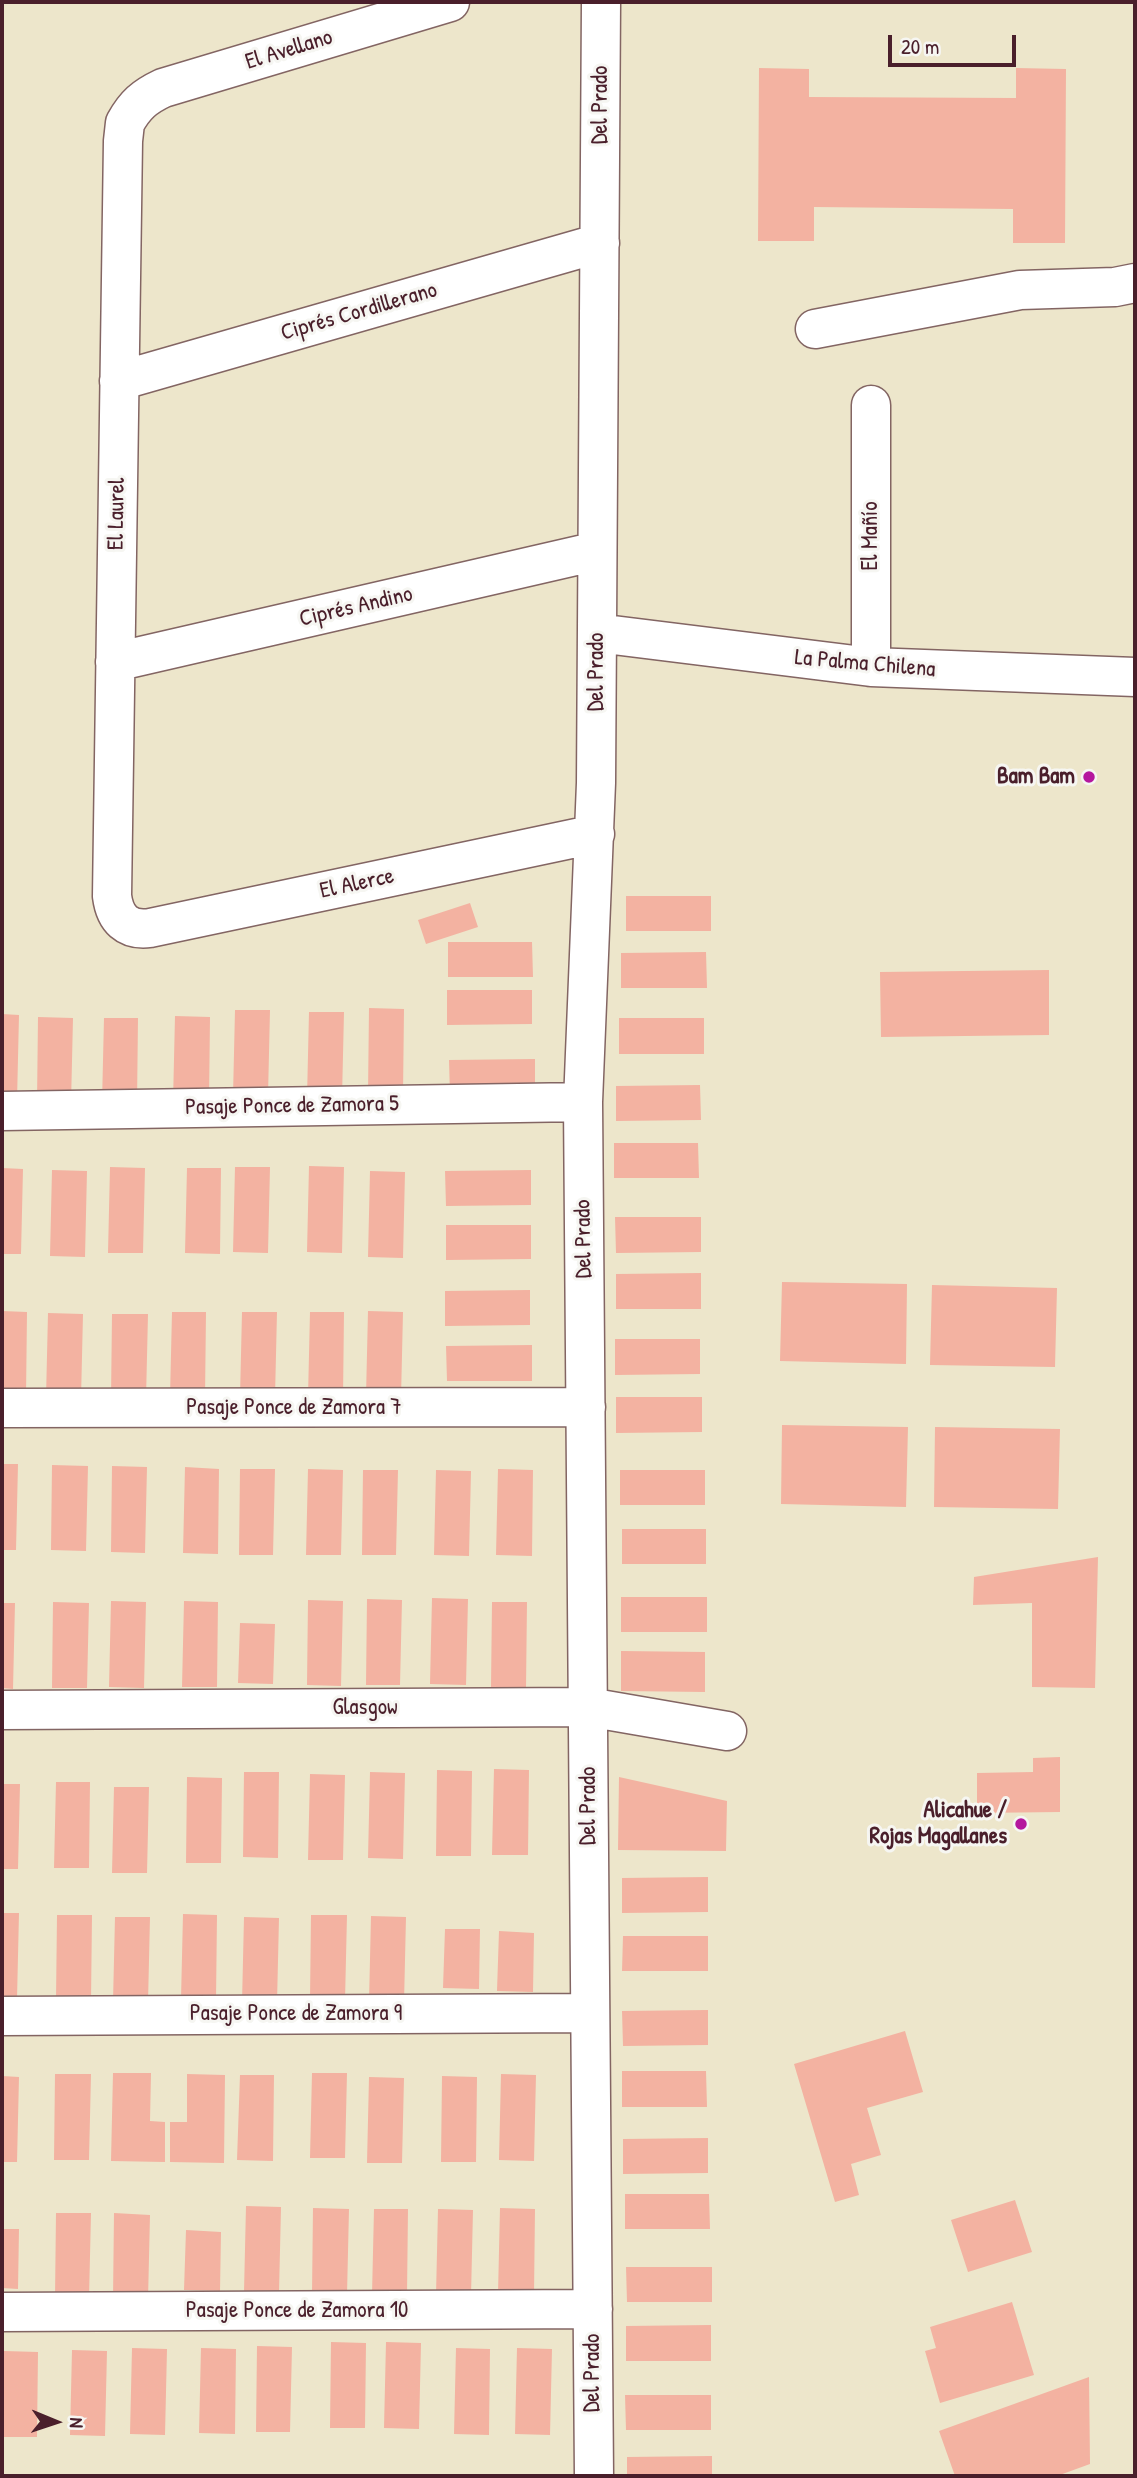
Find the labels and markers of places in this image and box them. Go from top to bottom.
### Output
place label: Bam Bam [997,763,1075,791]
marker: Bam Bam [1081,769,1097,785]
place label: Alicahue / Rojas Magallanes [869,1797,1007,1851]
marker: Alicahue / Rojas Magallanes [1013,1816,1029,1832]

